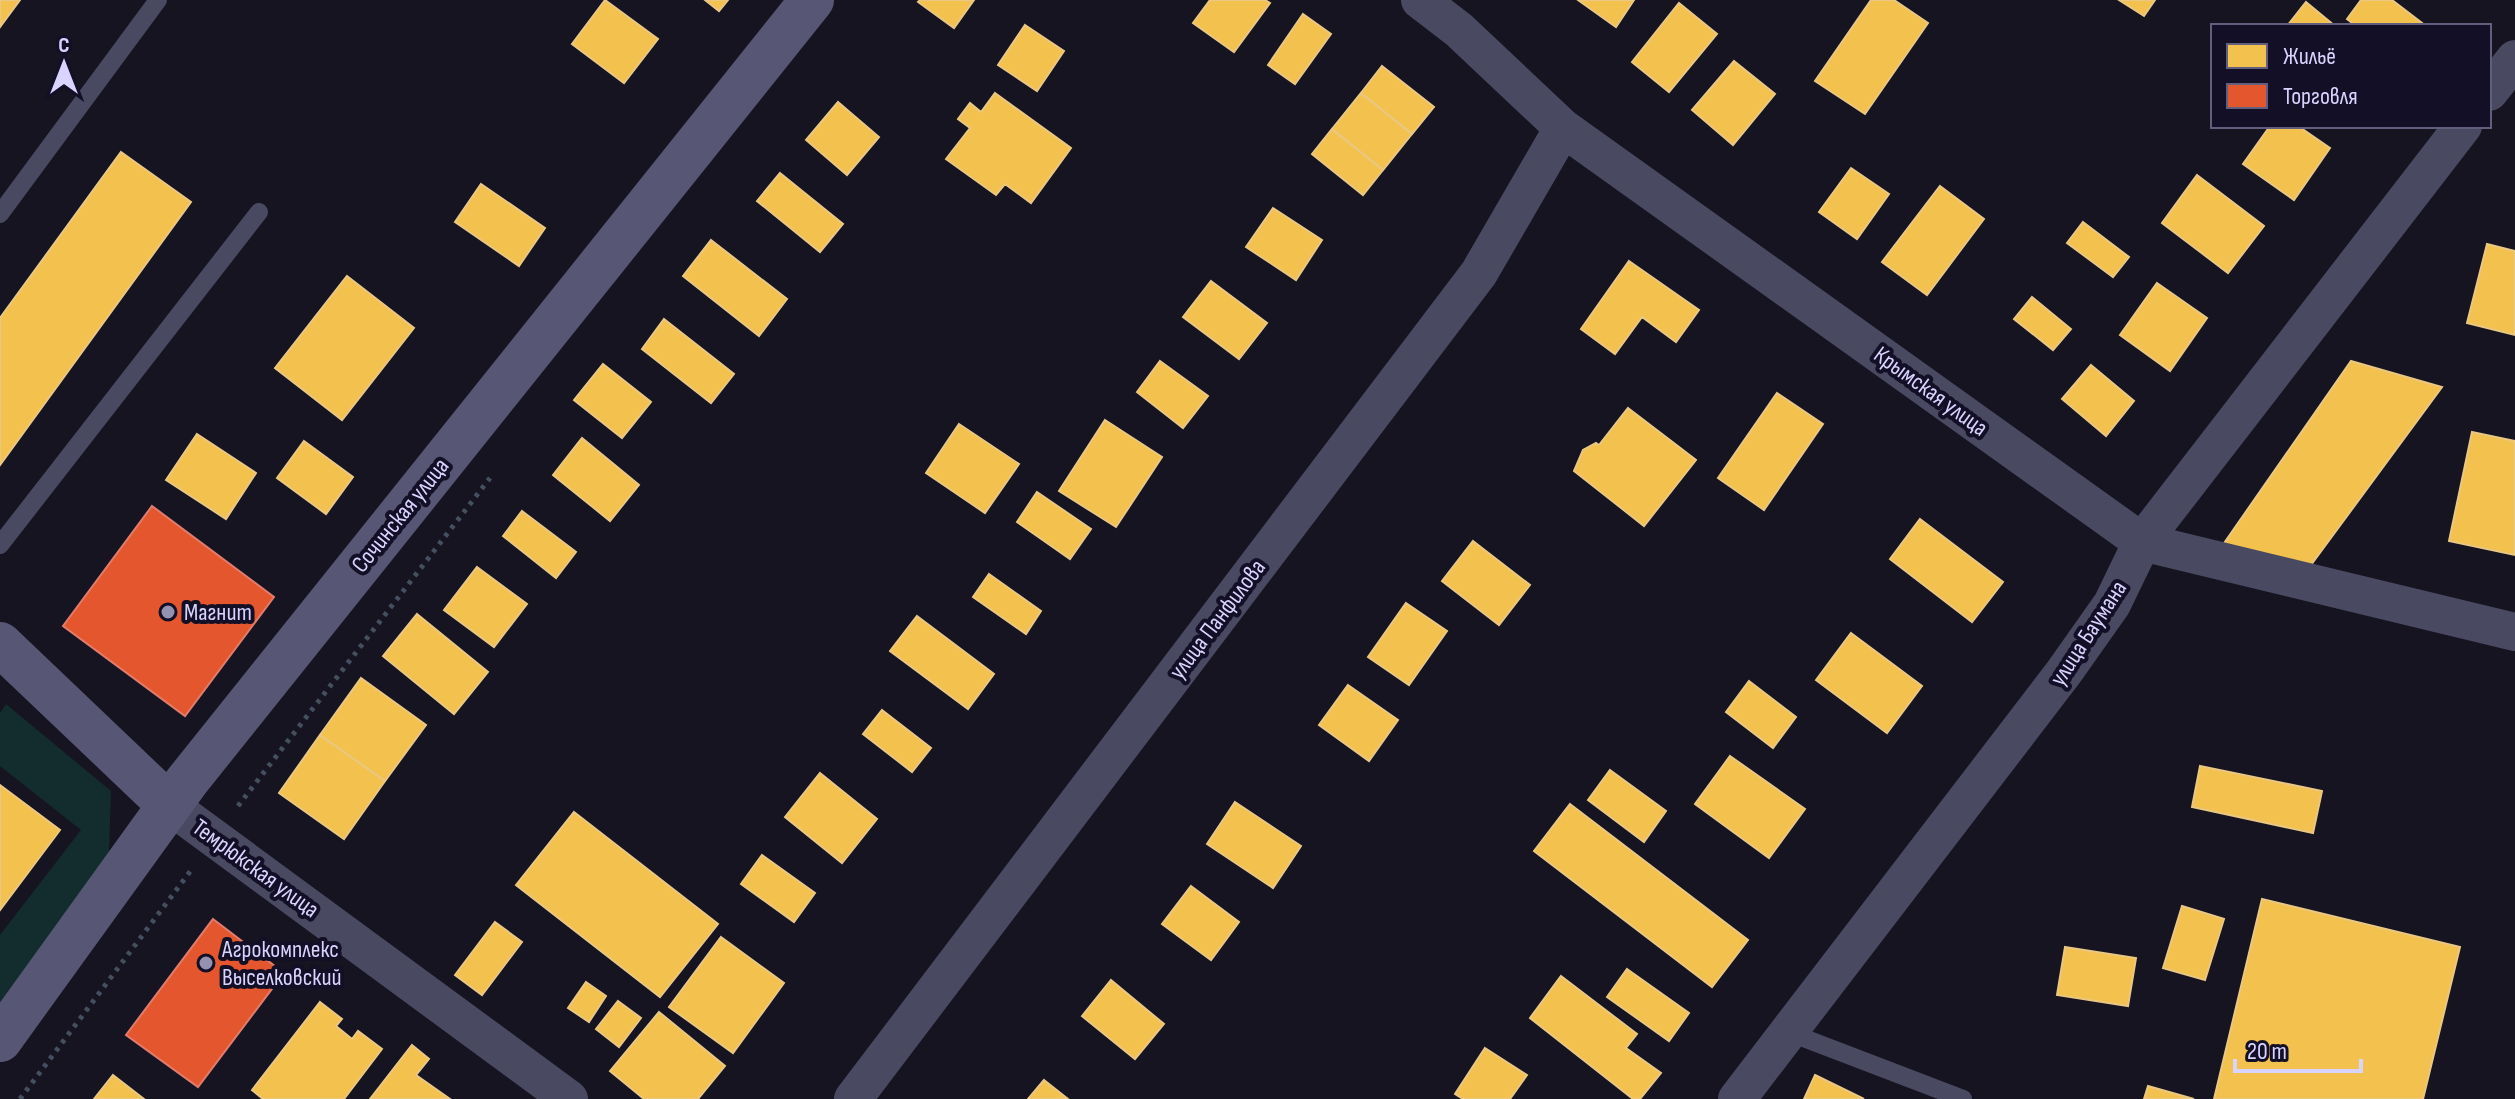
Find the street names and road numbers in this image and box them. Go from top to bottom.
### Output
street label: Крымская улица [1868,340,1993,442]
street label: Сочинская улица [345,452,455,578]
street label: улица Панфилова [1163,554,1272,685]
street label: улица Баумана [2044,575,2133,691]
street label: Темрюкская улица [187,813,325,924]

